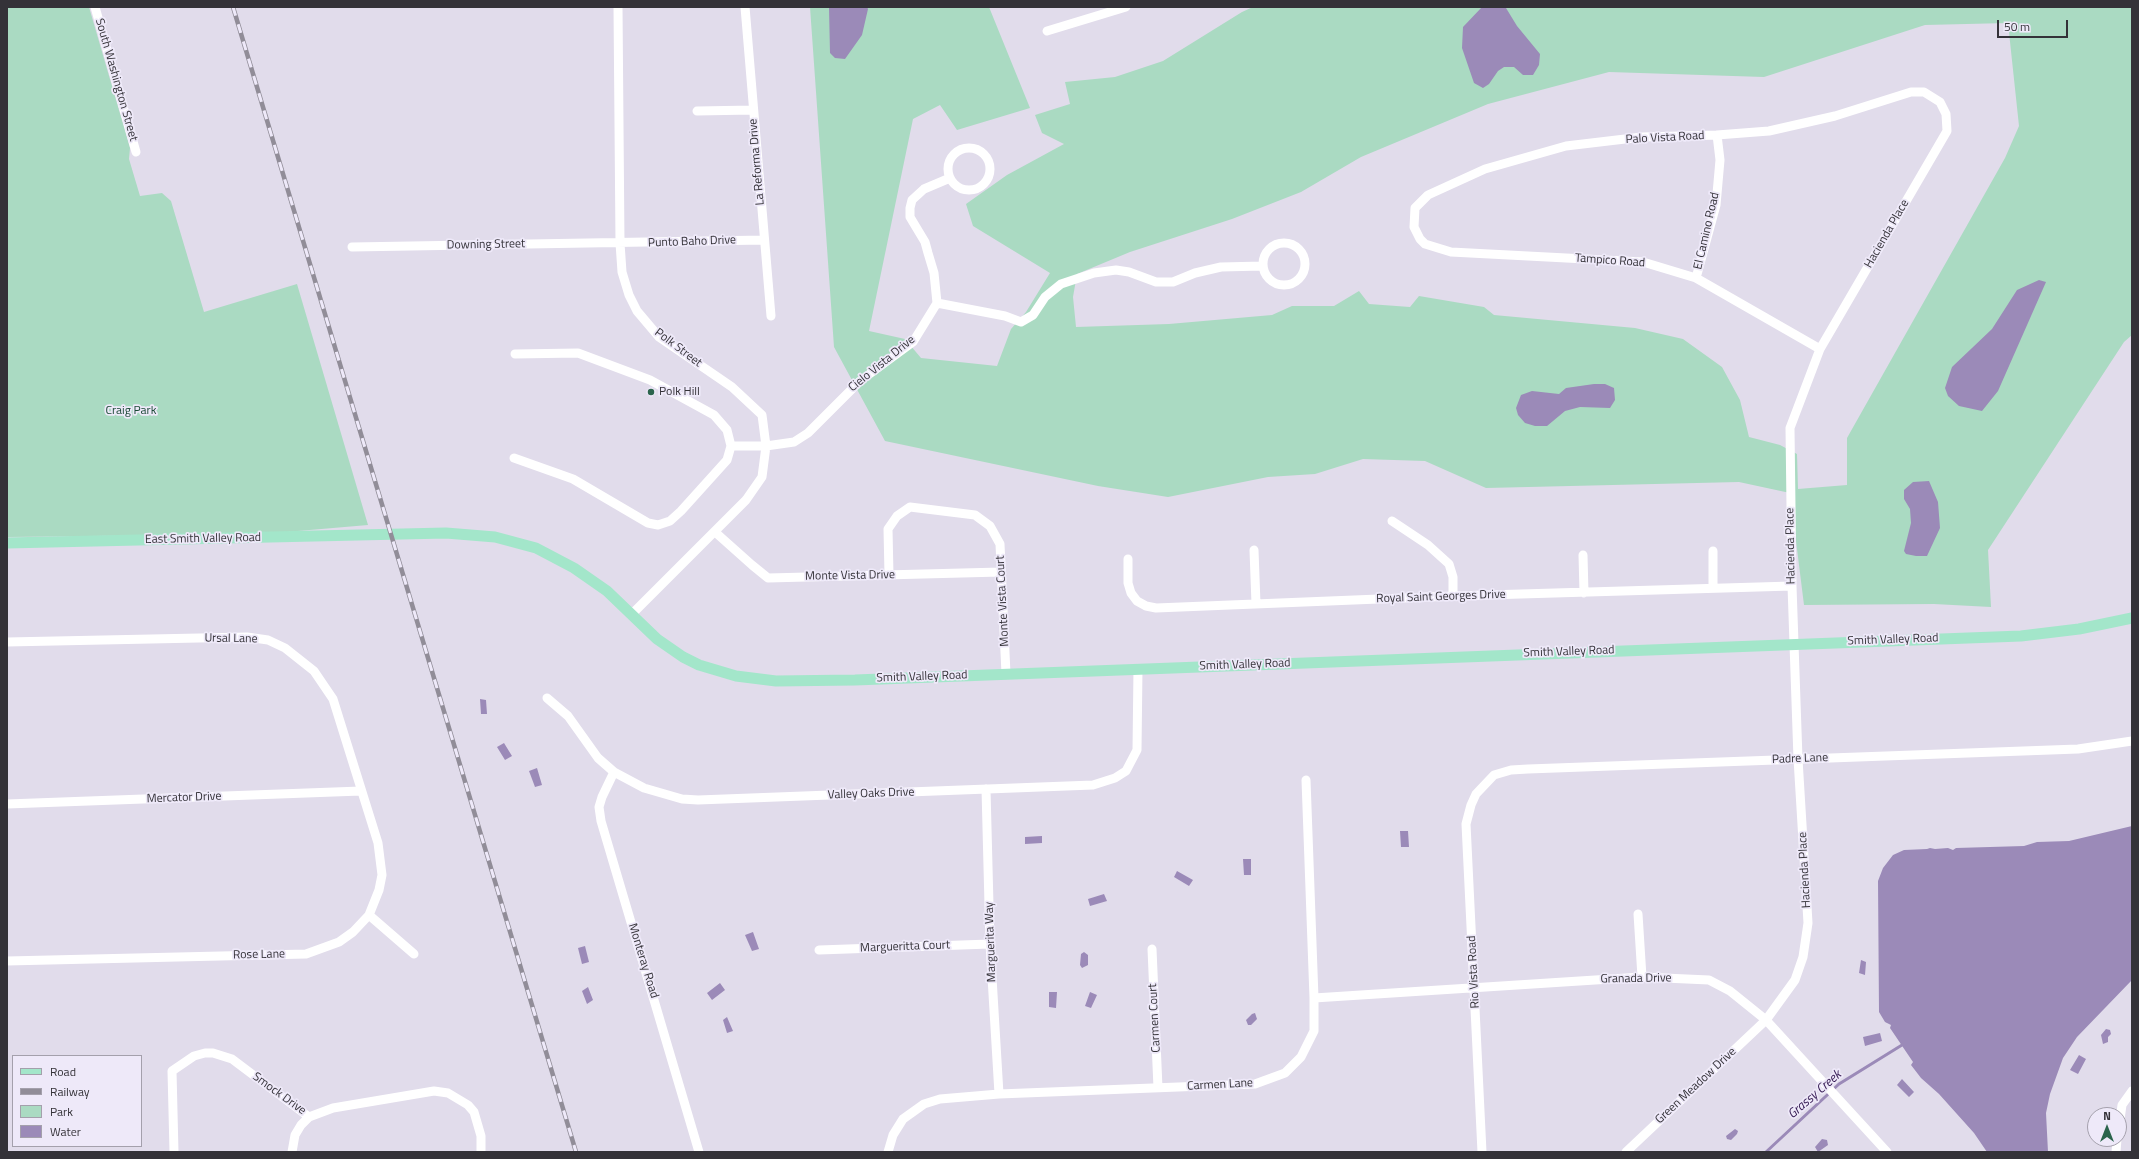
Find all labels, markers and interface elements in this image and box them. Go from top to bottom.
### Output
scale bar [1999,12,2070,38]
street label: South Washington Street [92,17,140,143]
text: 50 m [2004,17,2030,36]
street label: La Reforma Drive [746,118,768,206]
street label: Palo Vista Road [1625,129,1705,147]
street label: El Camino Road [1691,191,1723,271]
street label: Hacienda Place [1862,197,1912,271]
street label: Punto Baho Drive [648,233,736,251]
street label: Downing Street [447,237,525,253]
street label: Tampico Road [1574,251,1646,271]
street label: Polk Street [652,326,704,370]
street label: Cielo Vista Drive [846,333,918,395]
place label: Polk Hill [659,385,700,399]
marker: Polk Hill [646,387,656,397]
park label: Craig Park [105,404,157,418]
street label: Hacienda Place [1783,508,1799,584]
street label: East Smith Valley Road [145,531,261,547]
street label: Monte Vista Court [993,555,1013,647]
street label: Monte Vista Drive [805,568,895,584]
street label: Royal Saint Georges Drive [1376,588,1506,606]
street label: Ursal Lane [204,631,258,647]
street label: Smith Valley Road [1847,631,1939,649]
street label: Smith Valley Road [1523,643,1615,661]
street label: Smith Valley Road [1199,656,1291,674]
street label: Smith Valley Road [876,668,968,686]
street label: Padre Lane [1772,751,1828,767]
street label: Valley Oaks Drive [827,785,915,803]
street label: Mercator Drive [146,789,222,807]
street label: Hacienda Place [1796,831,1814,909]
street label: Marguerita Way [982,901,1000,983]
street label: Monteray Road [625,922,661,1000]
street label: Rio Vista Road [1465,935,1483,1009]
street label: Margueritta Court [860,938,950,956]
street label: Rose Lane [233,947,285,963]
street label: Granada Drive [1600,971,1672,987]
street label: Carmen Court [1146,983,1164,1053]
street label: Green Meadow Drive [1653,1045,1739,1127]
legend [12,1055,142,1147]
text: Road [50,1062,76,1081]
water label: Grassy Creek [1785,1067,1845,1123]
street label: Smock Drive [249,1070,309,1118]
street label: Carmen Lane [1187,1076,1253,1094]
text: Railway [50,1082,90,1101]
text: Park [50,1102,73,1121]
north arrow [2087,1107,2127,1147]
text: N [2103,1108,2111,1124]
text: Water [50,1122,81,1141]

